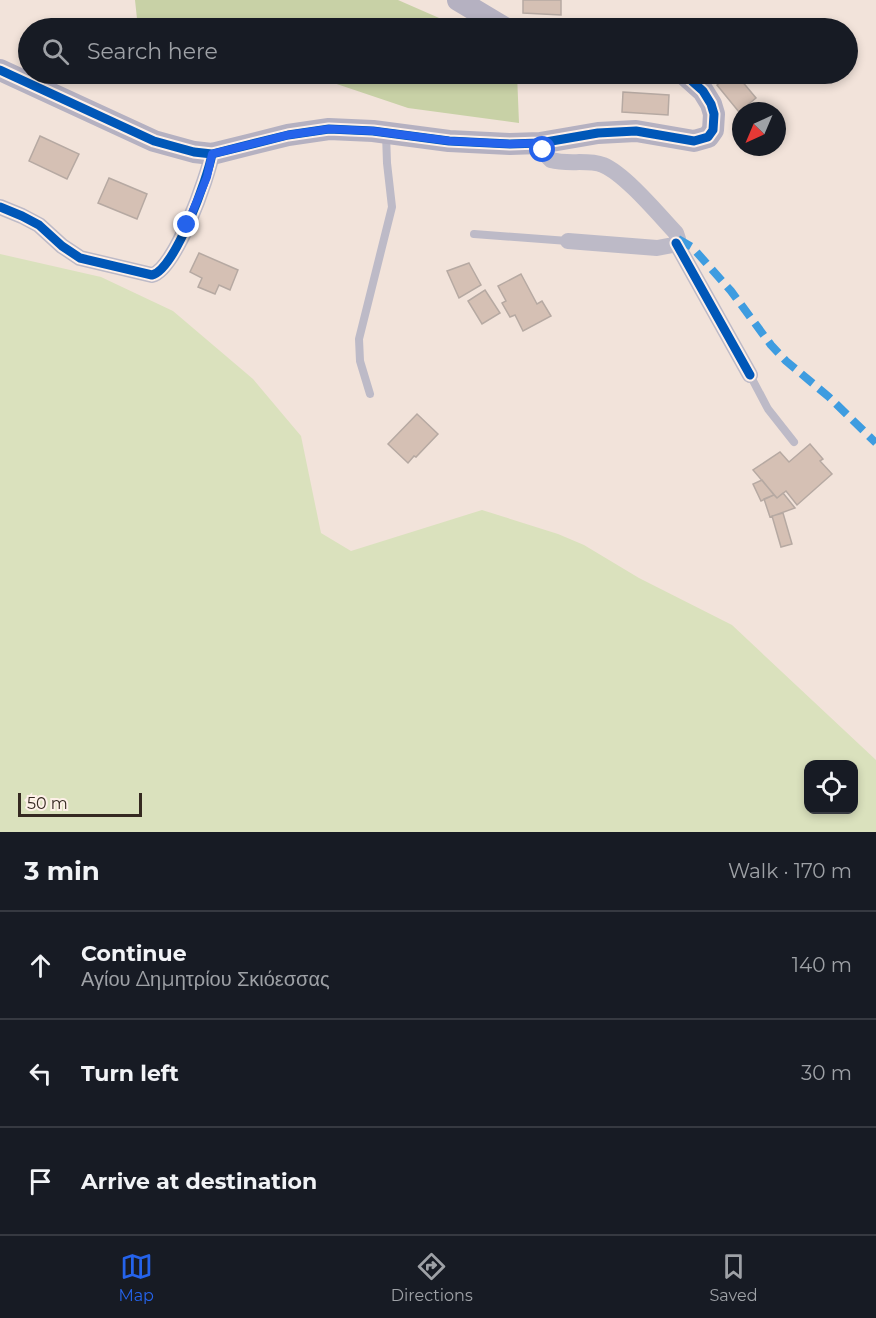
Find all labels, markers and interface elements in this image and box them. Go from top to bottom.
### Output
search box [18,18,858,84]
icon: search [39,35,72,68]
text: Search here [87,38,218,65]
north arrow [732,102,786,156]
route start [529,136,555,162]
route end [173,211,199,237]
map controls [804,760,858,814]
button: locate [804,760,858,814]
scale bar [18,790,142,818]
text: 50 m [27,794,68,813]
text: 3 min [24,855,100,887]
text: Walk · 170 m [728,859,852,883]
text: Continue [81,940,187,967]
icon: ahead [24,949,57,982]
text: 140 m [792,953,852,977]
text: Αγίου Δημητρίου Σκιόεσσας [81,967,330,991]
icon: left [24,1057,57,1090]
text: Turn left [81,1060,179,1087]
text: 30 m [801,1061,852,1085]
icon: arrive [24,1165,57,1198]
text: Arrive at destination [81,1168,317,1195]
tab: Map [118,1250,154,1305]
tab: Directions [391,1250,473,1305]
tab: Saved [710,1250,758,1305]

